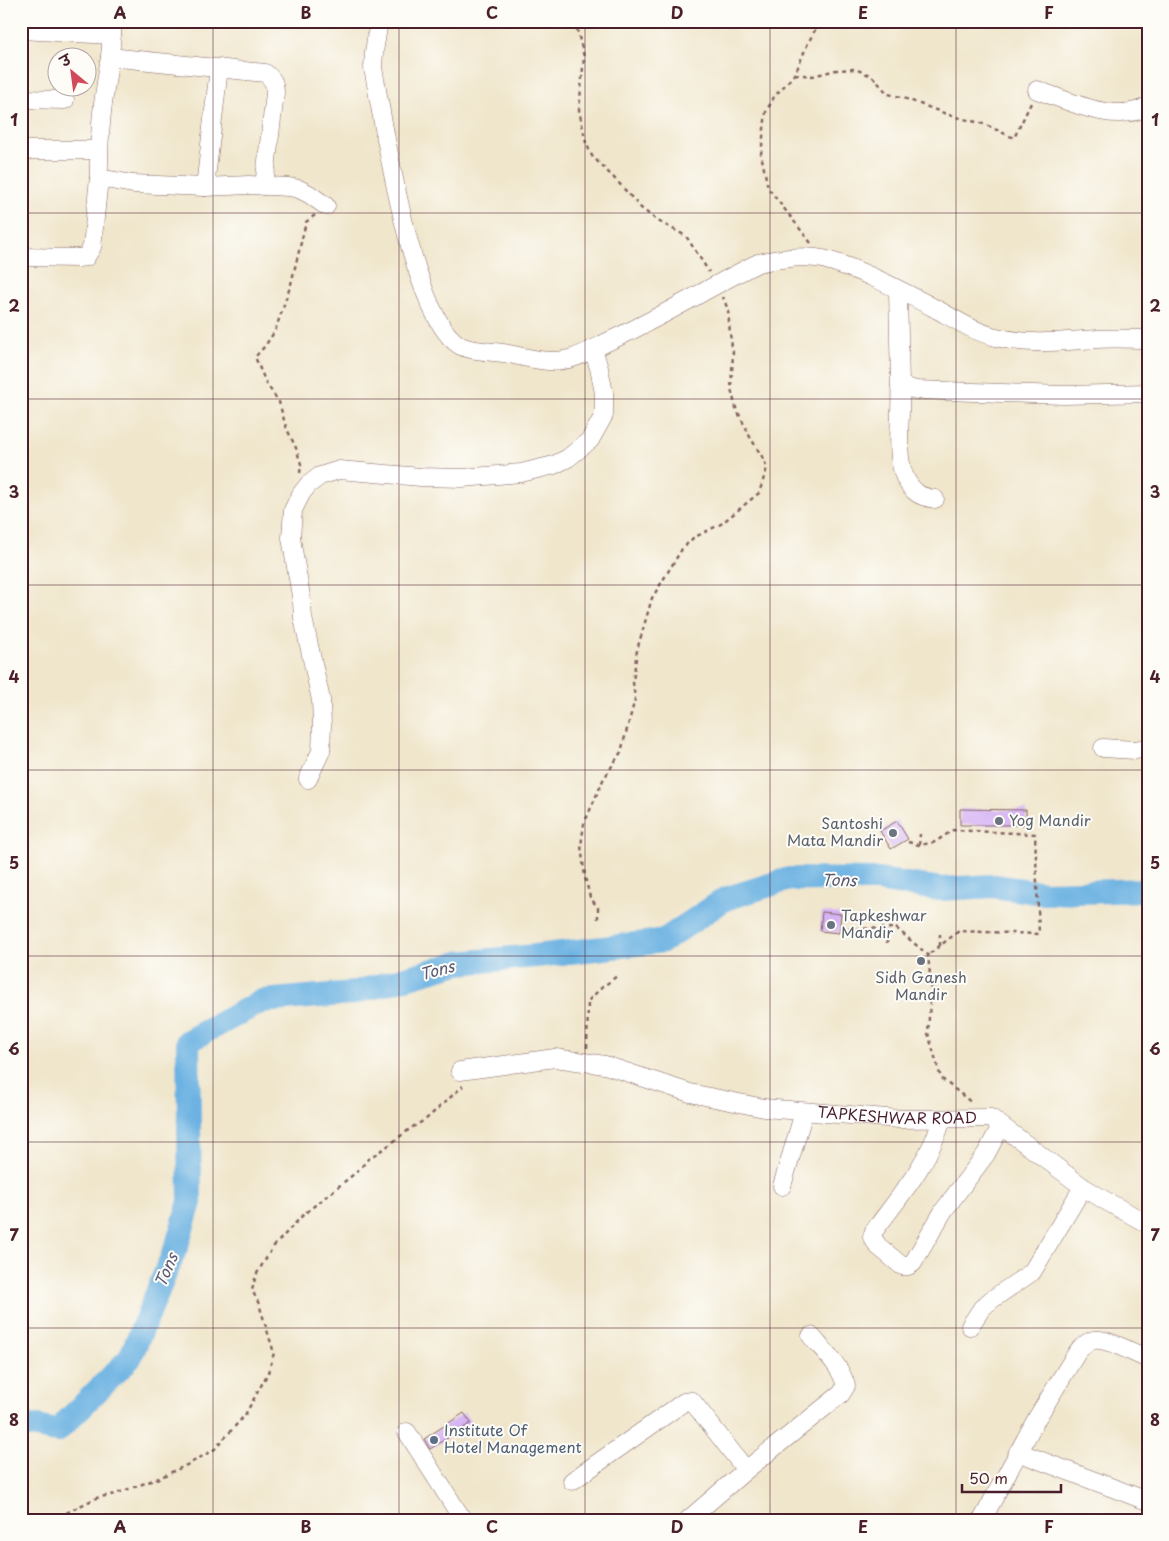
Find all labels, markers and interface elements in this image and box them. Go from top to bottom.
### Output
text: A [114,0,127,24]
text: B [301,0,312,24]
text: C [486,0,498,24]
text: D [671,0,683,24]
text: E [858,0,868,24]
text: F [1044,0,1054,24]
north arrow [48,48,98,98]
text: उ [55,48,76,73]
text: 1 [10,107,18,131]
text: 1 [1151,107,1159,131]
text: 2 [8,293,20,317]
text: 2 [1149,293,1161,317]
text: 3 [9,479,19,503]
text: 3 [1150,479,1160,503]
text: 4 [9,664,20,688]
text: 4 [1150,664,1161,688]
place label: Yog Mandir [1009,808,1091,831]
place label: Santoshi Mata Mandir [787,811,883,851]
marker: Yog Mandir [993,815,1005,827]
marker: Santoshi Mata Mandir [887,827,899,839]
text: 5 [9,850,19,874]
text: 5 [1150,850,1160,874]
water label: Tons [821,867,858,891]
place label: Tapkeshwar Mandir [841,903,927,943]
marker: Tapkeshwar Mandir [825,919,837,931]
water label: Tons [417,952,458,985]
marker: Sidh Ganesh Mandir [915,955,927,967]
place label: Sidh Ganesh Mandir [875,965,967,1005]
text: 6 [8,1036,20,1060]
text: 6 [1149,1036,1161,1060]
street label: TAPKESHWAR ROAD [817,1099,977,1129]
text: 7 [9,1222,19,1246]
text: 7 [1150,1222,1160,1246]
water label: Tons [147,1247,184,1290]
text: 8 [9,1407,19,1431]
text: 8 [1150,1407,1160,1431]
place label: Institute Of Hotel Management [444,1418,582,1458]
marker: Institute Of Hotel Management [428,1434,440,1446]
scale bar [962,1461,1060,1493]
text: 50 m [969,1466,1008,1489]
text: A [114,1514,127,1538]
text: B [301,1514,312,1538]
text: C [486,1514,498,1538]
text: D [671,1514,683,1538]
text: E [858,1514,868,1538]
text: F [1044,1514,1054,1538]

